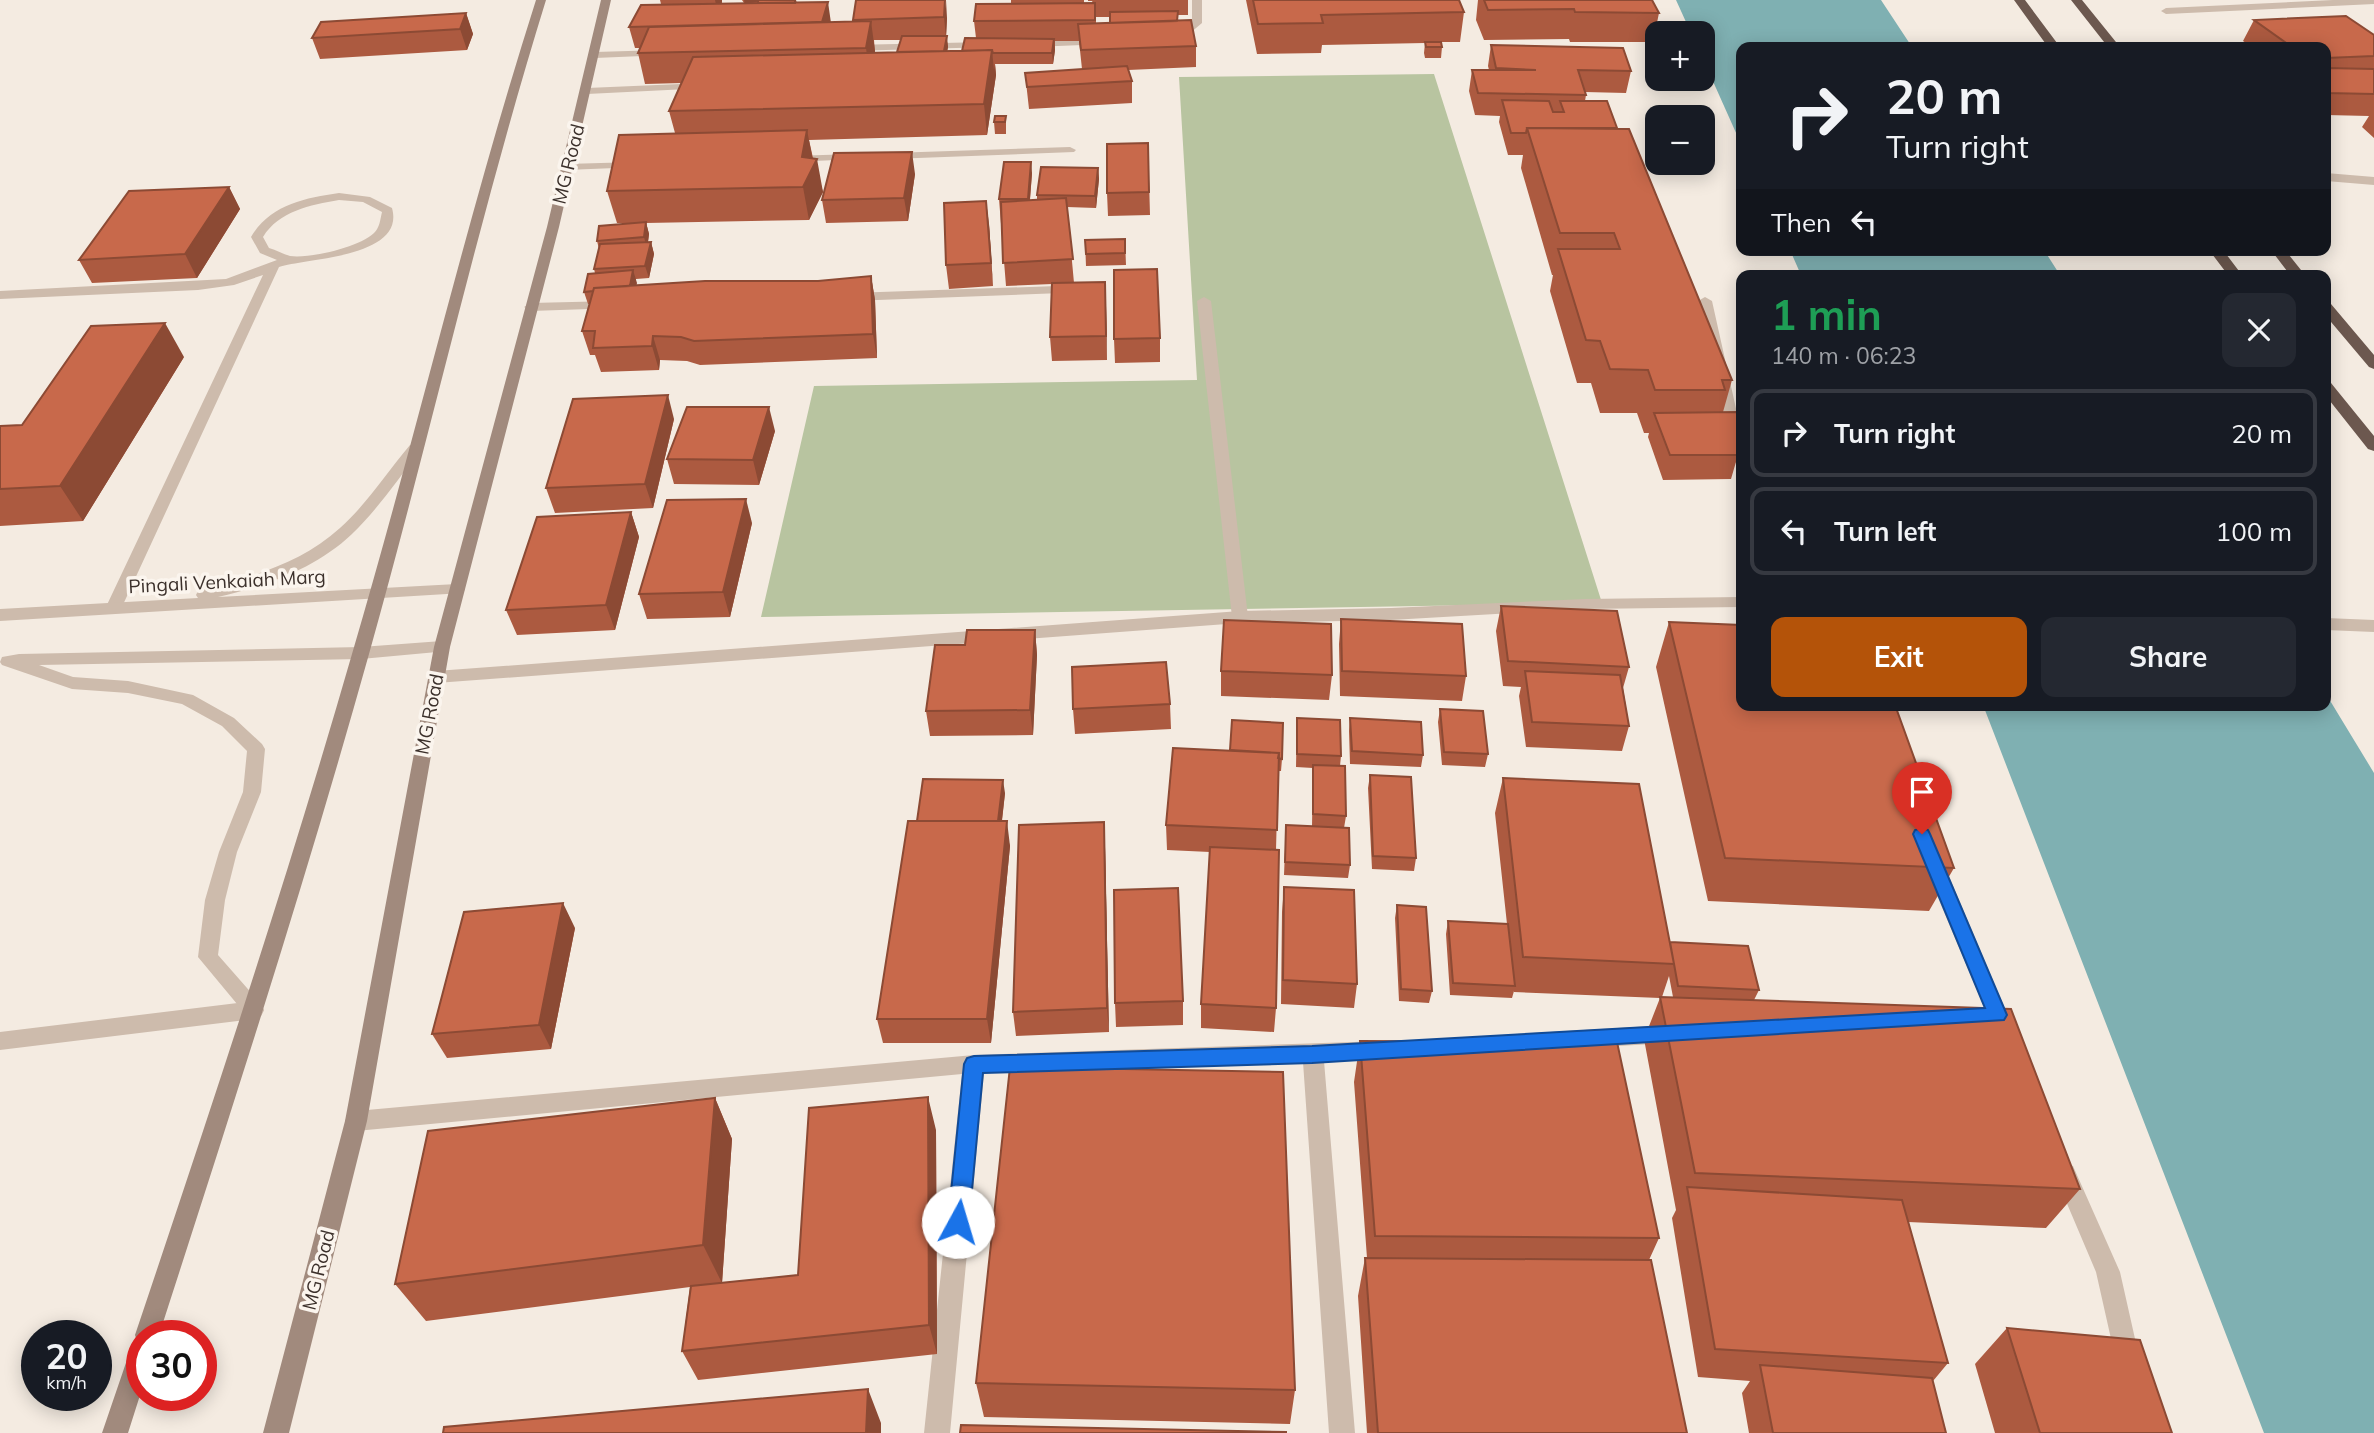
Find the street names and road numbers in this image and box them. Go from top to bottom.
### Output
street label: MG Road [546,121,590,207]
street label: Pingali Venkaiah Marg [128,564,326,598]
street label: MG Road [409,672,449,756]
street label: MG Road [296,1227,340,1313]

